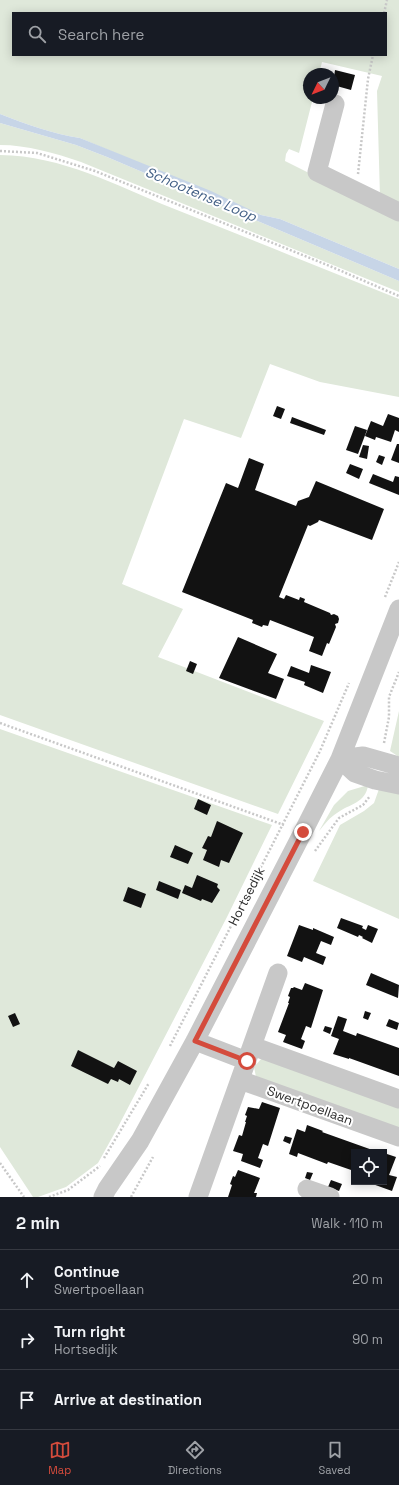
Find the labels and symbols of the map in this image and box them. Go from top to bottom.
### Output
north arrow [303,68,339,104]
water label: Schootense Loop [143,163,260,226]
route end [294,823,312,841]
street label: Hortsedijk [224,864,268,928]
route start [238,1052,256,1070]
street label: Swertpoellaan [265,1082,355,1129]

